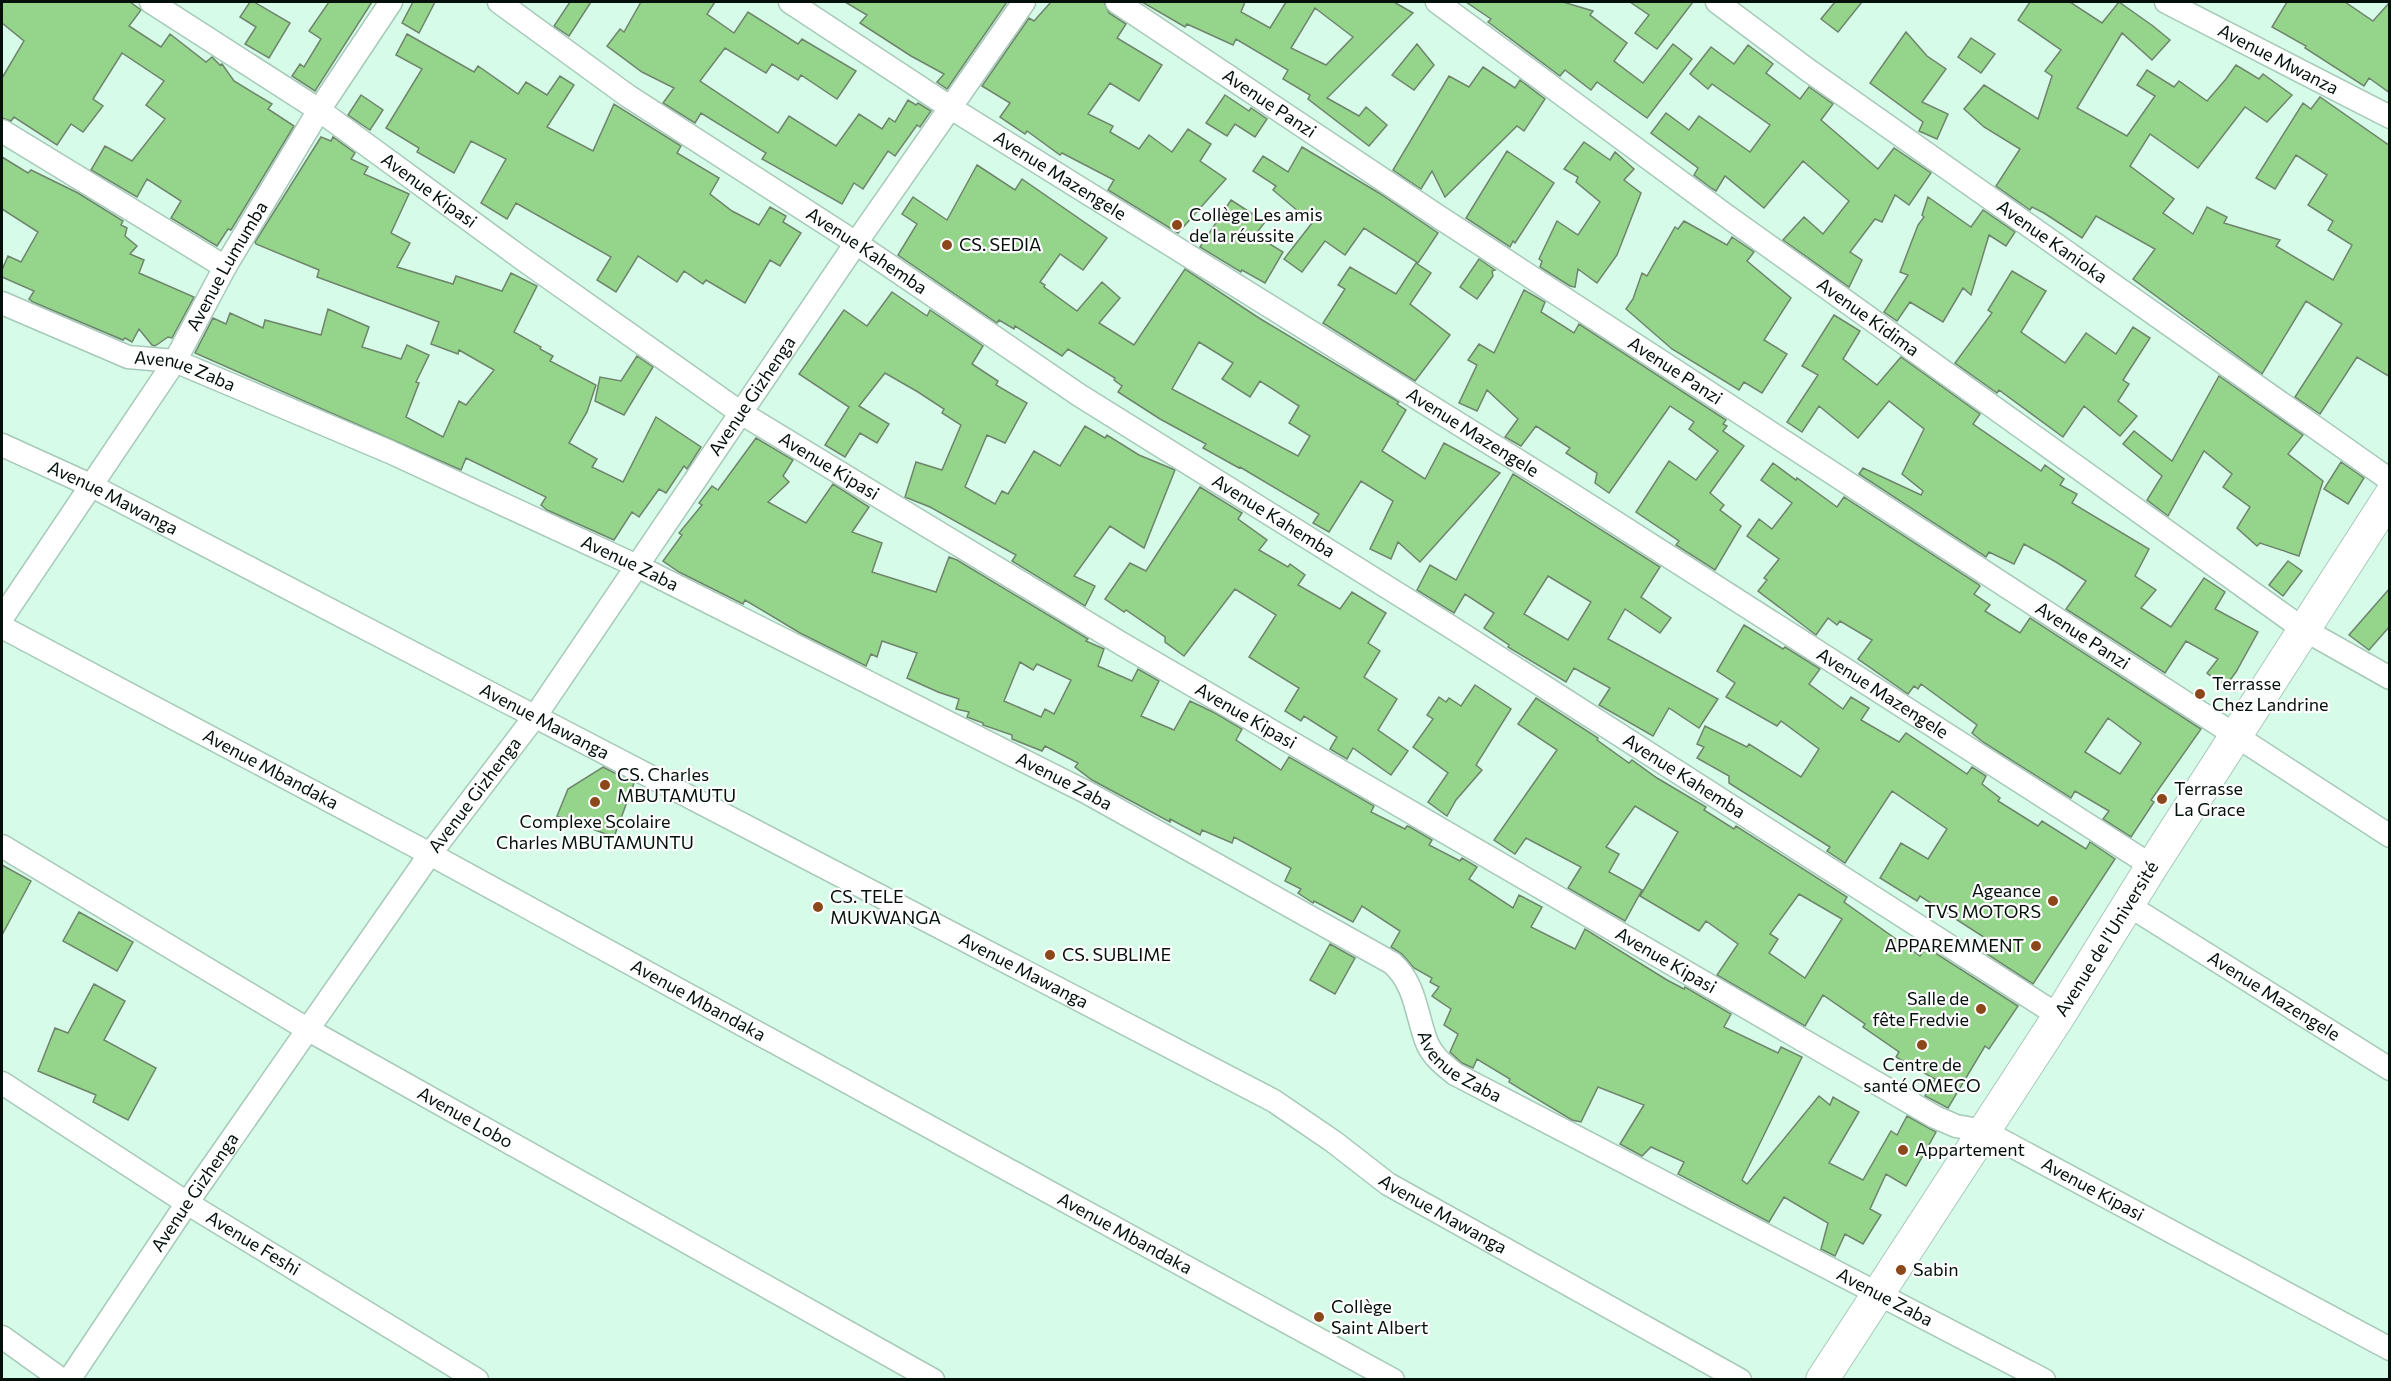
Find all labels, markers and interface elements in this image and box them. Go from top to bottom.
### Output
street label: Avenue Mwanza [2215,19,2343,99]
street label: Avenue Panzi [1219,64,1321,142]
street label: Avenue Mazengele [990,125,1131,224]
street label: Avenue Kipasi [377,147,482,232]
street label: Avenue Kanioka [1993,195,2112,287]
street label: Avenue Lumumba [181,197,272,334]
street label: Avenue Kahemba [803,202,932,298]
place label: Collège Les amis de la réussite [1189,203,1323,246]
marker: Collège Les amis de la réussite [1170,218,1184,232]
place label: CS. SEDIA [959,233,1042,255]
marker: CS. SEDIA [940,238,954,252]
street label: Avenue Kidima [1813,272,1924,360]
street label: Avenue Panzi [1624,331,1727,409]
street label: Avenue Gizhenga [703,332,800,460]
street label: Avenue Zaba [133,346,239,395]
street label: Avenue Mazengele [1403,382,1543,481]
street label: Avenue Kipasi [775,427,883,504]
street label: Avenue Mawanga [45,455,182,539]
street label: Avenue Kahemba [1209,469,1340,562]
street label: Avenue Zaba [578,530,682,595]
street label: Avenue Panzi [2032,596,2134,674]
street label: Avenue Mazengele [1813,642,1953,743]
place label: Terrasse Chez Landrine [2212,672,2329,715]
street label: Avenue Kipasi [1192,677,1301,753]
street label: Avenue Mawanga [477,678,613,763]
marker: Terrasse Chez Landrine [2193,687,2207,701]
street label: Avenue Mbandaka [200,724,343,813]
street label: Avenue Kahemba [1620,728,1750,823]
street label: Avenue Gizhenga [423,732,525,857]
street label: Avenue Zaba [1013,747,1116,814]
place label: CS. Charles MBUTAMUTU [617,763,736,806]
place label: Terrasse La Grace [2174,777,2245,820]
marker: CS. Charles MBUTAMUTU [598,778,612,792]
marker: Terrasse La Grace [2155,792,2169,806]
marker: Complexe Scolaire Charles MBUTAMUNTU [588,795,602,809]
place label: Complexe Scolaire Charles MBUTAMUNTU [496,810,694,853]
street label: Avenue de l’Université [2050,857,2162,1020]
place label: Ageance TVS MOTORS [1924,879,2041,922]
place label: CS. TELE MUKWANGA [830,885,941,928]
marker: Ageance TVS MOTORS [2046,894,2060,908]
marker: CS. TELE MUKWANGA [811,900,825,914]
street label: Avenue Kipasi [1612,922,1721,997]
street label: Avenue Mawanga [956,927,1092,1013]
place label: APPAREMMENT [1885,934,2024,956]
marker: APPAREMMENT [2029,939,2043,953]
place label: CS. SUBLIME [1062,943,1171,965]
street label: Avenue Mazengele [2204,946,2345,1045]
marker: CS. SUBLIME [1043,948,1057,962]
street label: Avenue Mbandaka [627,954,770,1045]
place label: Salle de fête Fredvie [1873,987,1969,1030]
marker: Salle de fête Fredvie [1974,1002,1988,1016]
street label: Avenue Zaba [1414,1028,1506,1106]
marker: Centre de santé OMECO [1915,1038,1929,1052]
place label: Centre de santé OMECO [1863,1053,1981,1096]
street label: Avenue Lobo [414,1081,517,1152]
street label: Avenue Gizhenga [146,1128,243,1256]
place label: Appartement [1915,1138,2025,1160]
marker: Appartement [1896,1143,1910,1157]
street label: Avenue Kipasi [2038,1152,2148,1225]
street label: Avenue Mawanga [1375,1169,1511,1258]
street label: Avenue Mbandaka [1054,1187,1196,1278]
street label: Avenue Feshi [203,1205,305,1280]
place label: Sabin [1913,1258,1959,1280]
street label: Avenue Zaba [1833,1262,1937,1330]
marker: Sabin [1894,1263,1908,1277]
place label: Collège Saint Albert [1331,1295,1428,1338]
marker: Collège Saint Albert [1312,1310,1326,1324]

